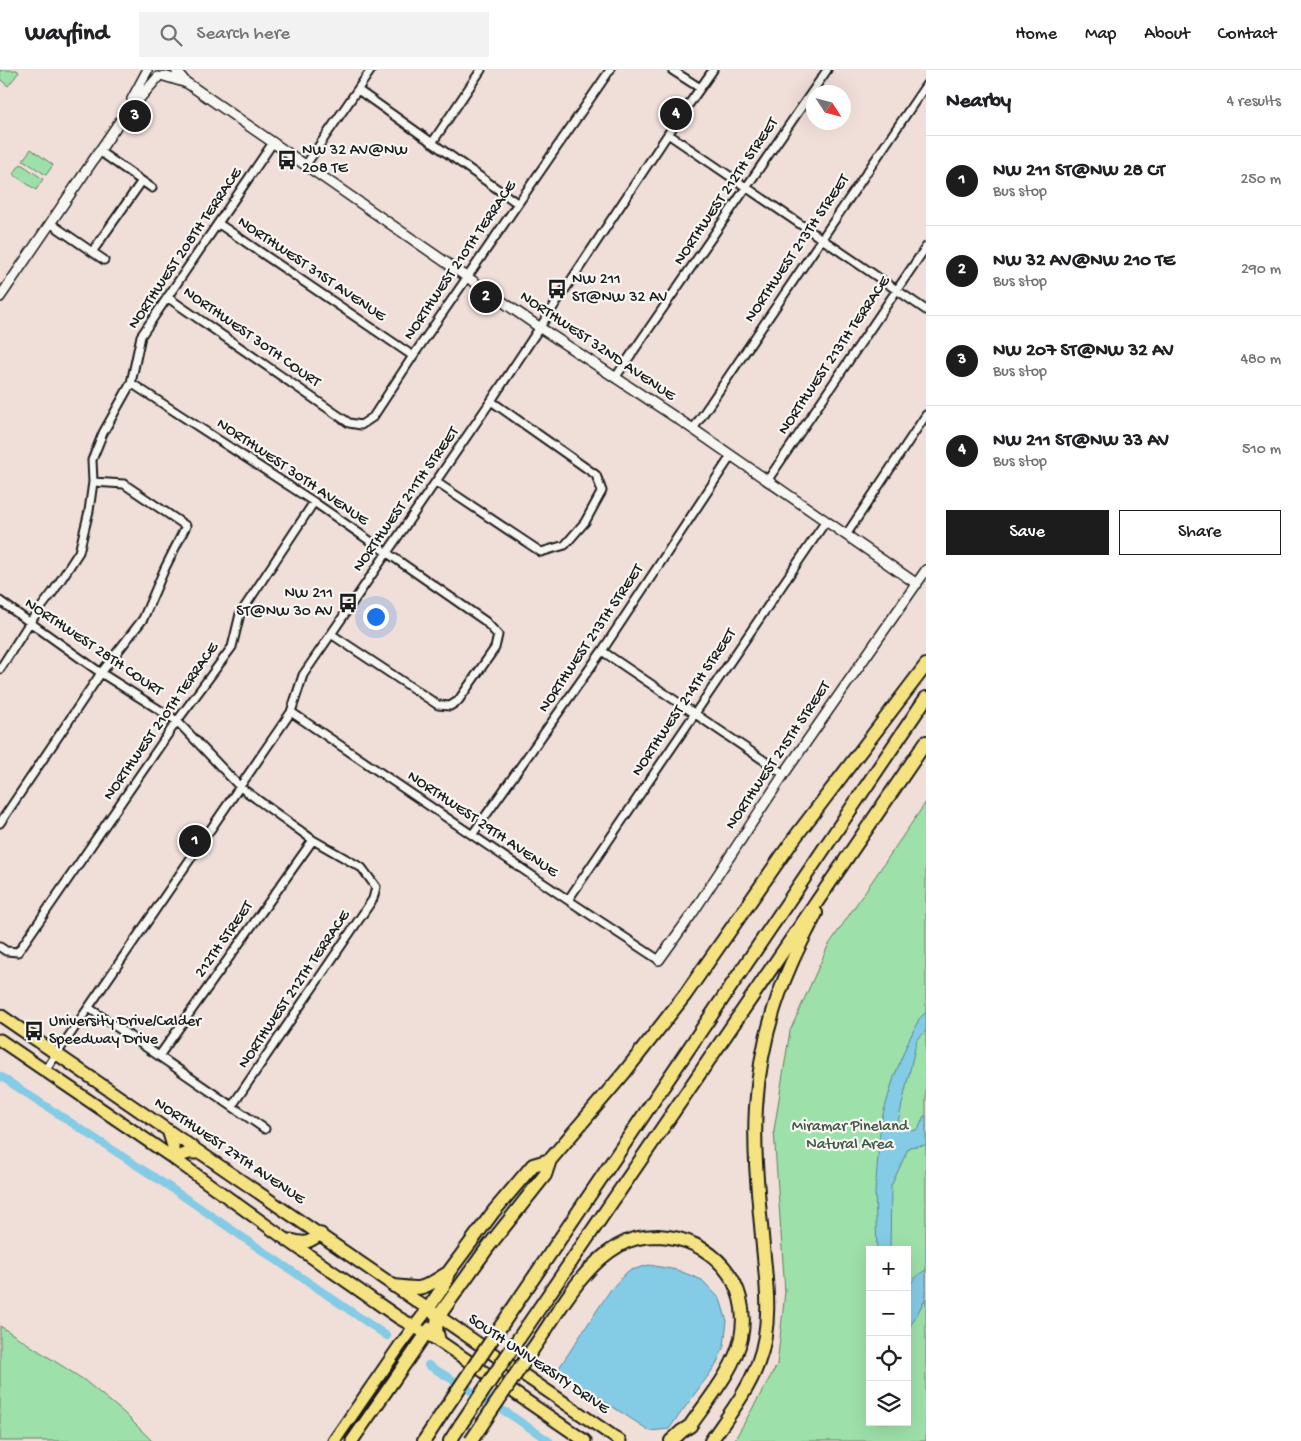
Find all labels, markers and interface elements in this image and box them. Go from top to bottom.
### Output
search box [139,12,489,57]
text: Wayfind [25,20,109,49]
icon: search [157,21,185,49]
text: Search here [197,23,290,46]
text: Home [1015,24,1057,45]
text: Map [1085,24,1116,45]
text: About [1144,24,1190,45]
text: Contact [1218,24,1276,45]
north arrow [806,85,851,130]
text: Nearby [946,90,1011,115]
text: 4 results [1226,93,1281,112]
pin: 4 [660,95,692,133]
pin: 3 [119,97,151,135]
street label: NORTHWEST 212TH STREET [670,114,784,269]
place label: NW 32 AV@NW 208 TE [302,142,408,179]
bus stop icon: NW 32 AV@NW 208 TE [276,149,298,171]
text: NW 211 ST@NW 28 CT [993,160,1165,183]
street label: NORTHWEST 208TH TERRACE [125,164,248,333]
street label: NORTHWEST 213TH STREET [741,171,855,327]
text: 1 [959,171,965,190]
text: 250 m [1241,171,1281,190]
street label: NORTHWEST 210TH TERRACE [400,178,522,344]
text: Bus stop [993,183,1047,202]
street label: NORTHWEST 31ST AVENUE [233,213,390,327]
text: NW 32 AV@NW 210 TE [993,250,1175,273]
text: 2 [958,261,966,280]
text: 290 m [1241,261,1281,280]
place label: NW 211 ST@NW 32 AV [572,271,668,308]
street label: NORTHWEST 213TH TERRACE [775,272,896,439]
text: Bus stop [993,273,1047,292]
pin: 2 [470,278,502,316]
bus stop icon: NW 211 ST@NW 32 AV [546,278,568,300]
street label: NORTHWEST 30TH COURT [179,283,324,393]
street label: NORTHWEST 32ND AVENUE [516,288,679,407]
text: NW 207 ST@NW 32 AV [993,340,1174,363]
text: 3 [958,351,966,370]
text: 480 m [1240,351,1281,370]
text: Bus stop [993,363,1047,382]
street label: NORTHWEST 30TH AVENUE [212,415,372,532]
street label: NORTHWEST 211TH STREET [350,423,465,576]
text: NW 211 ST@NW 33 AV [993,430,1169,453]
text: 4 [958,441,966,460]
text: 510 m [1242,441,1281,460]
text: Bus stop [993,453,1047,472]
button: Save [946,510,1109,555]
button: Share [1119,510,1281,555]
street label: NORTHWEST 213TH STREET [535,561,649,717]
place label: NW 211 ST@NW 30 AV [236,585,333,622]
bus stop icon: NW 211 ST@NW 30 AV [337,592,359,614]
street label: NORTHWEST 28TH COURT [20,595,166,702]
your location [363,604,389,630]
street label: NORTHWEST 214TH STREET [629,625,742,780]
street label: NORTHWEST 210TH TERRACE [100,639,224,805]
street label: NORTHWEST 215TH STREET [722,678,836,834]
street label: NORTHWEST 29TH AVENUE [403,767,562,883]
pin: 1 [179,822,211,860]
street label: 212TH STREET [192,897,259,982]
street label: NORTHWEST 212TH TERRACE [235,906,356,1073]
place label: University Drive/Calder Speedway Drive [49,1013,202,1050]
bus stop icon: University Drive/Calder Speedway Drive [23,1020,45,1042]
street label: NORTHWEST 27TH AVENUE [150,1094,309,1210]
park label: Miramar Pineland Natural Area [792,1118,910,1155]
map controls [866,1246,911,1426]
button: + [866,1246,911,1291]
button: − [866,1291,911,1336]
street label: SOUTH UNIVERSITY DRIVE [464,1311,613,1420]
button: locate [866,1336,911,1381]
button: layers [866,1381,911,1426]

